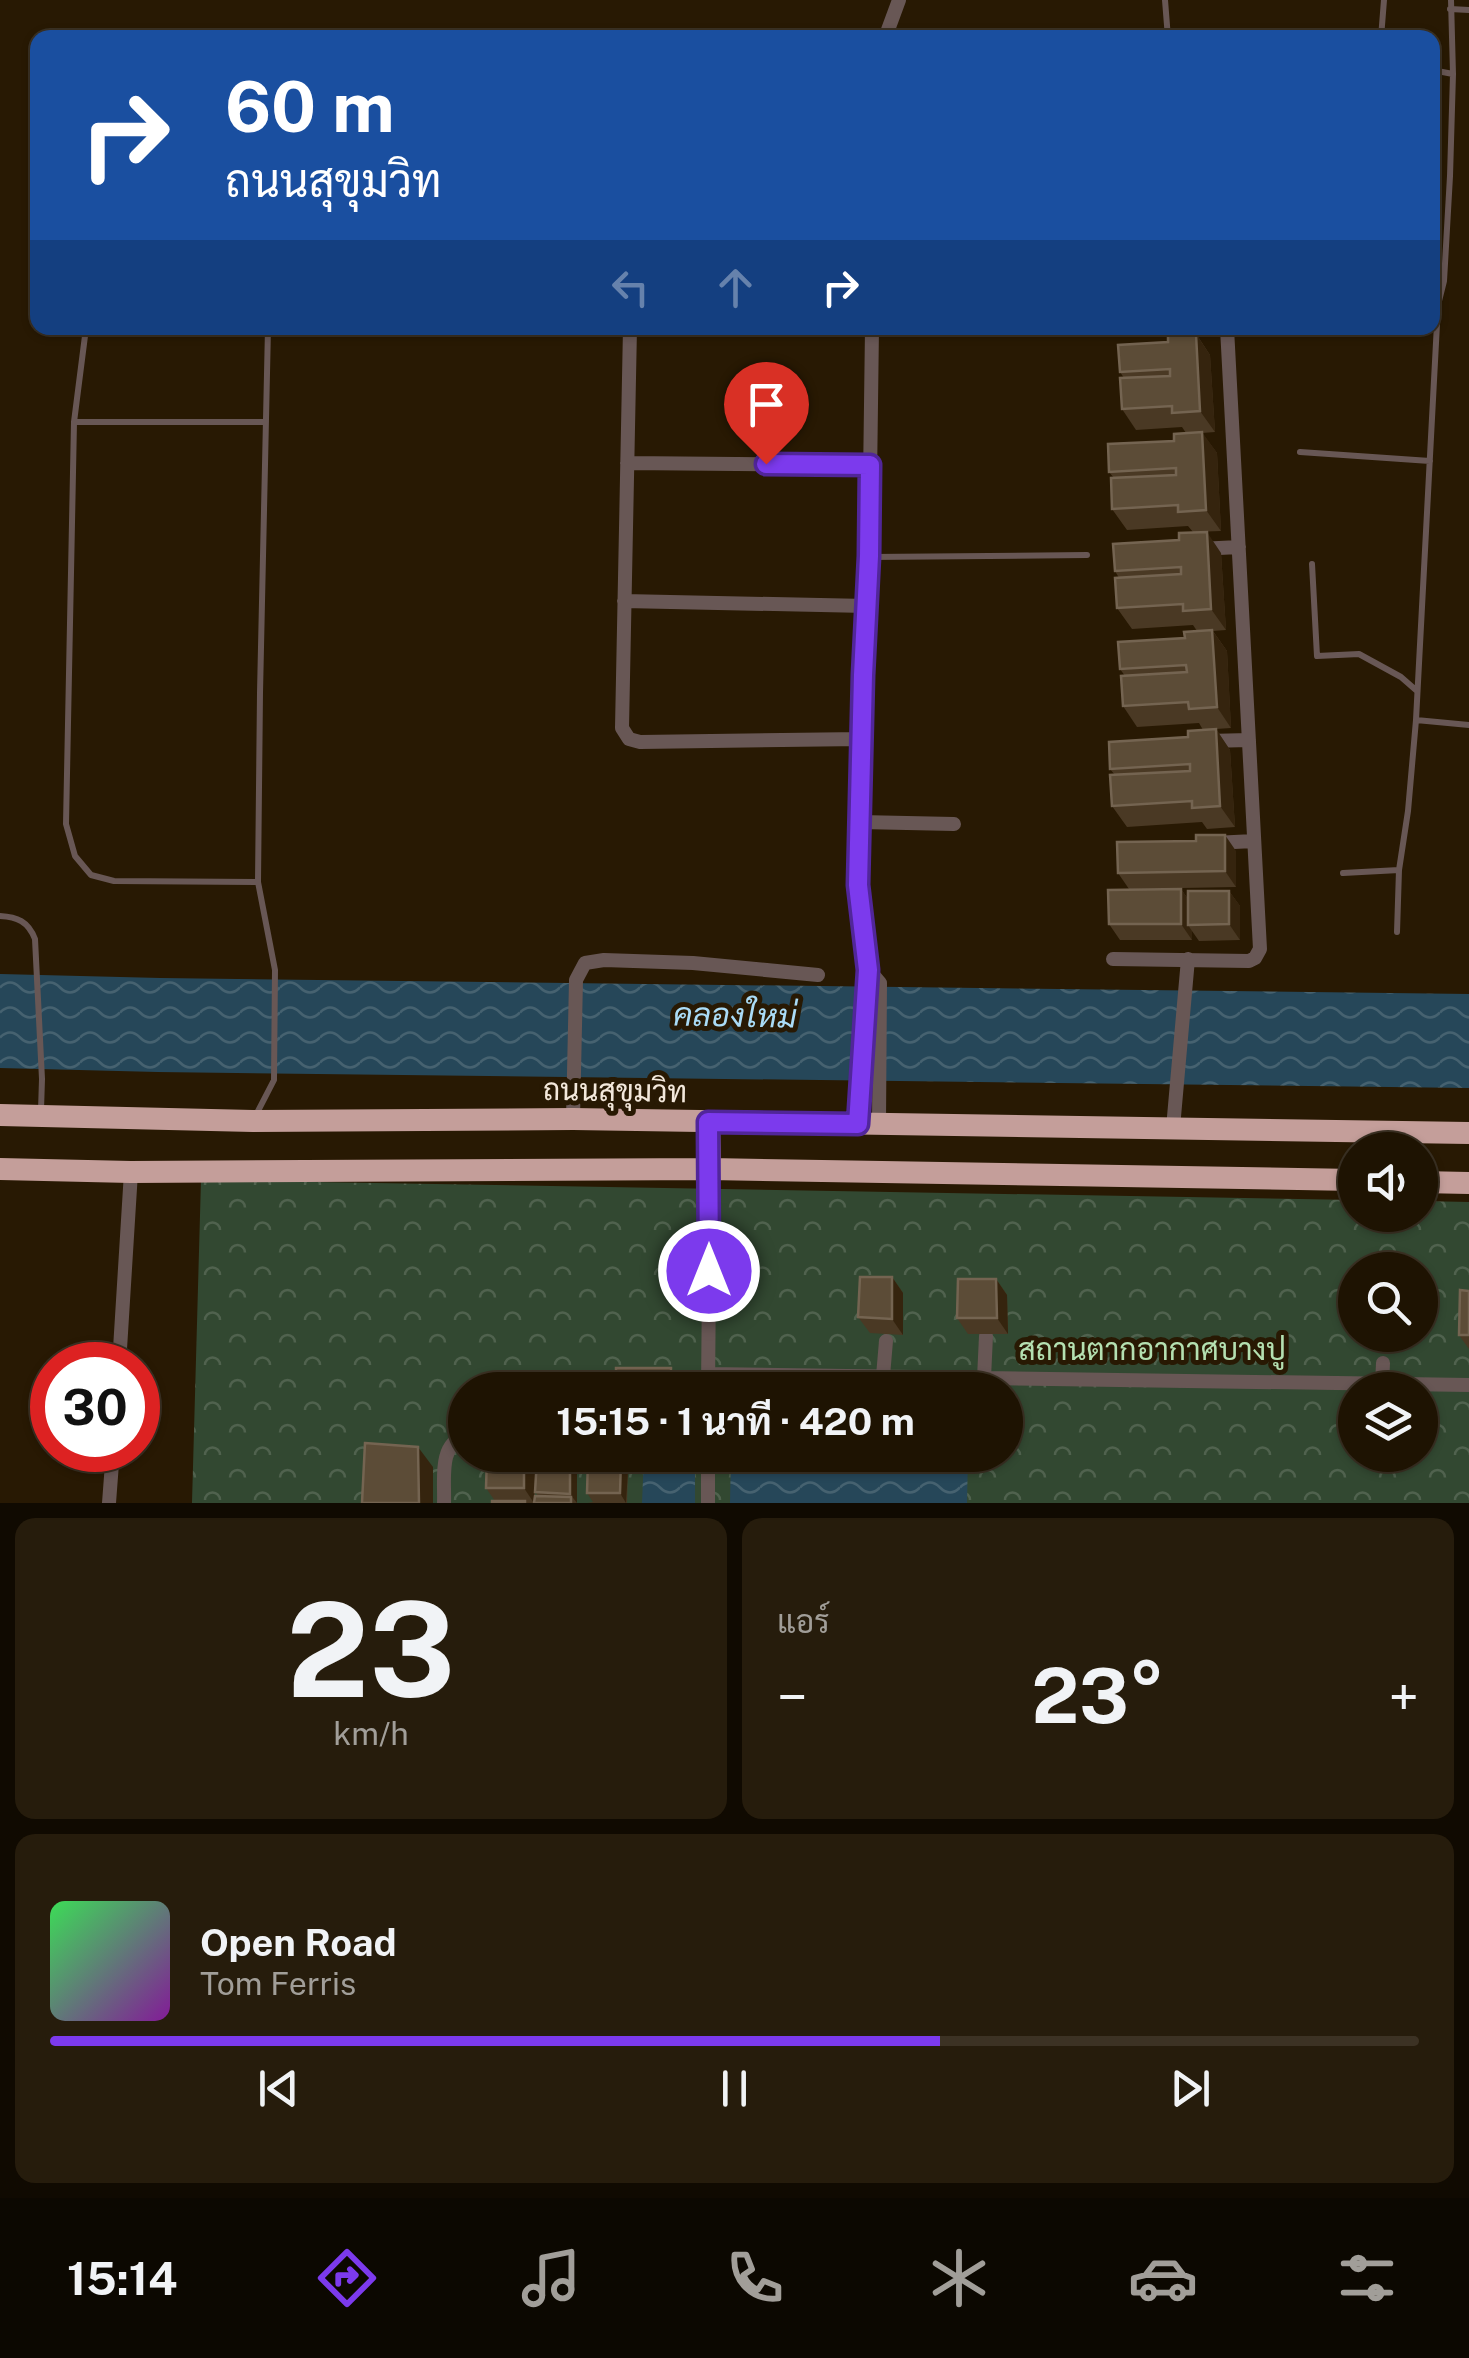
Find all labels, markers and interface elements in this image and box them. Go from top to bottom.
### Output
text: 60 m [225,65,395,148]
icon: right [60,70,190,200]
text: ถนนสุขุมวิท [225,154,442,207]
icon: left [603,260,658,315]
icon: ahead [708,260,763,315]
icon: right [813,260,868,315]
pin [724,362,809,465]
icon: arrive [739,377,794,432]
water label: คลองใหม่ [673,993,799,1035]
street label: ถนนสุขุมวิท [542,1071,687,1113]
map controls [1338,1132,1438,1472]
button: sound [1338,1132,1438,1232]
position arrow [657,1219,761,1323]
button: search [1338,1252,1438,1352]
park label: สถานตากอากาศบางปู [1018,1331,1286,1370]
speed limit sign: 30 [30,1342,160,1472]
button: layers [1338,1372,1438,1472]
text: 15:15 · 1 นาที · 420 m [556,1399,915,1444]
text: 23 [286,1574,456,1726]
text: แอร์ [777,1603,830,1640]
text: 23° [1031,1652,1165,1740]
text: − [777,1665,808,1729]
text: + [1389,1665,1419,1729]
text: km/h [333,1715,409,1752]
text: Open Road [200,1920,397,1965]
text: Tom Ferris [200,1965,356,2002]
icon: previous [251,2061,306,2116]
icon: pause [707,2061,762,2116]
icon: next [1163,2061,1218,2116]
icon: directions [312,2243,382,2313]
icon: music [516,2243,586,2313]
icon: phone [720,2243,790,2313]
icon: climate [924,2243,994,2313]
icon: car [1128,2243,1198,2313]
icon: filters [1332,2243,1402,2313]
text: 15:14 [67,2252,178,2305]

